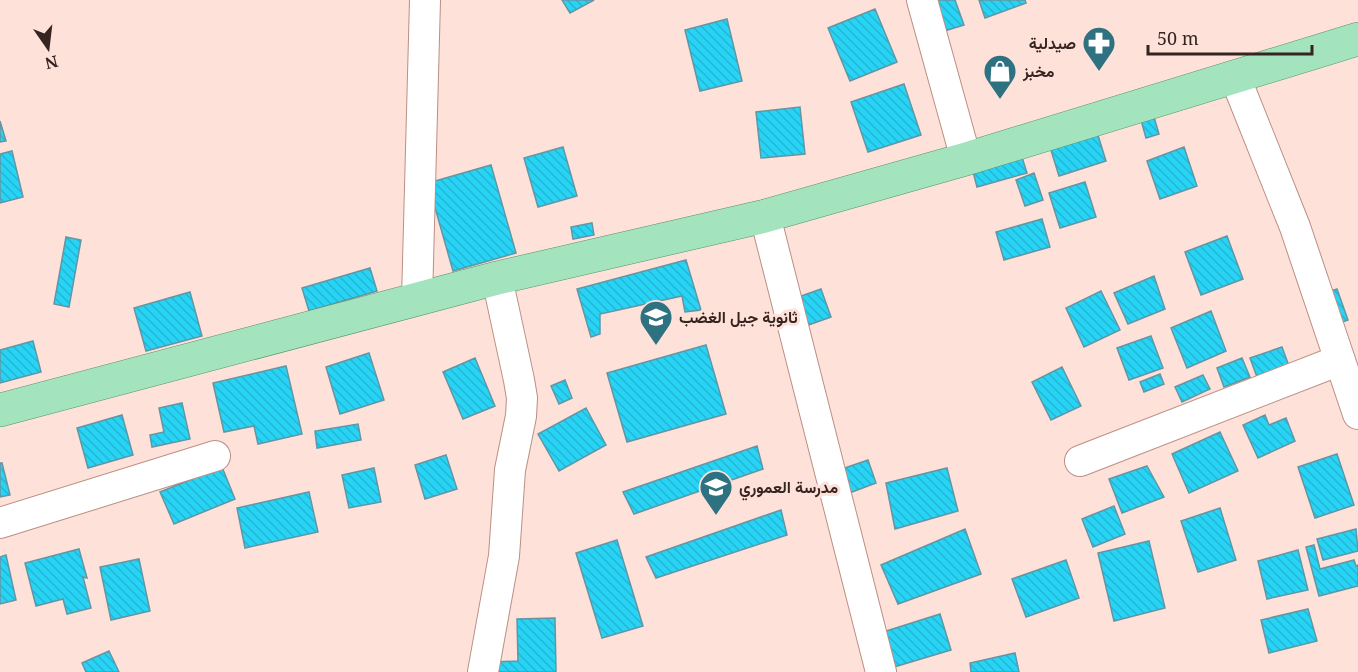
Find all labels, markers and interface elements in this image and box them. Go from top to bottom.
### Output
north arrow [18,18,78,78]
scale bar [1148,18,1312,56]
pharmacy icon: صيدلية [1081,25,1117,72]
text: 50 m [1157,26,1199,50]
place label: صيدلية [1029,32,1076,54]
text: N [42,50,60,75]
shop icon: مخبز [982,53,1018,100]
place label: مخبز [1022,60,1055,82]
school or university icon: ثانوية جيل الغضب [638,299,674,346]
place label: ثانوية جيل الغضب [679,306,798,328]
school or university icon: مدرسة العموري [698,469,734,516]
place label: مدرسة العموري [739,476,839,501]

